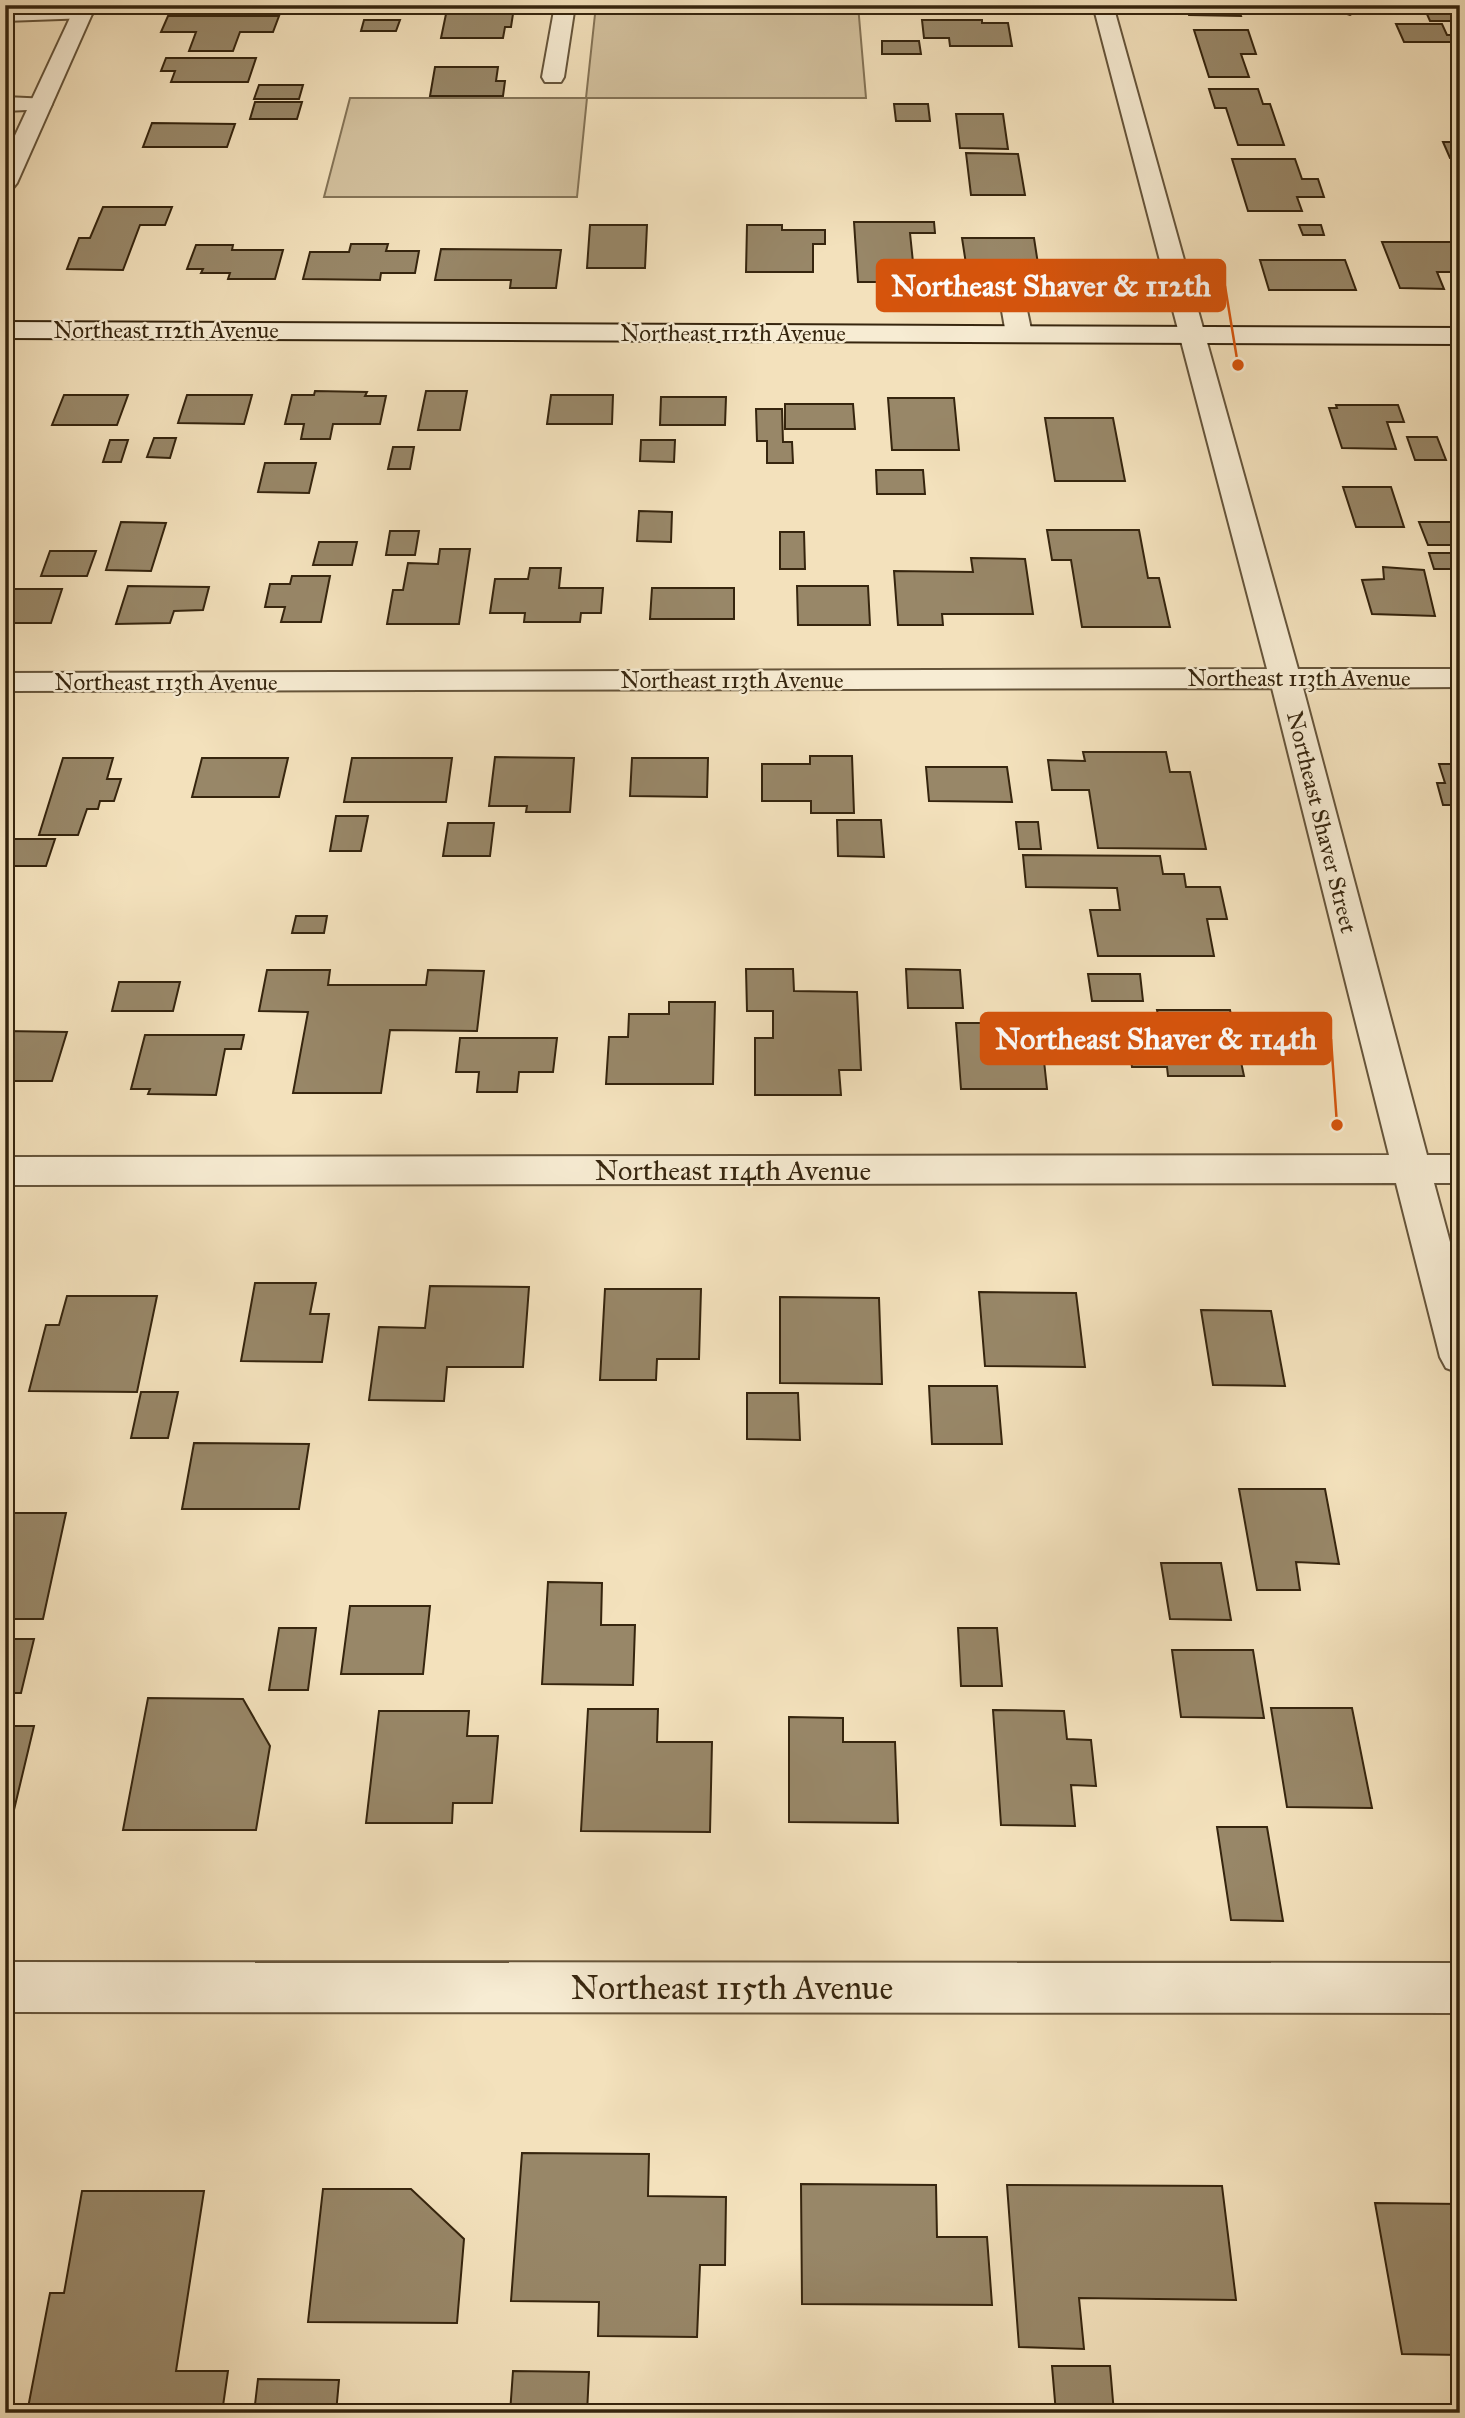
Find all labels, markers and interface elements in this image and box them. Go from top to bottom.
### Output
callout: Northeast Shaver & 112th [877,260,1225,311]
text: Northeast Shaver & 112th [891,268,1211,304]
street label: Northeast 112th Avenue [53,316,279,344]
street label: Northeast 112th Avenue [620,319,846,347]
street label: Northeast 113th Avenue [1187,664,1411,692]
street label: Northeast 113th Avenue [620,666,844,694]
street label: Northeast 113th Avenue [54,668,278,696]
street label: Northeast Shaver Street [1281,708,1363,936]
callout: Northeast Shaver & 114th [981,1013,1331,1064]
text: Northeast Shaver & 114th [995,1021,1317,1057]
street label: Northeast 114th Avenue [595,1153,871,1188]
street label: Northeast 115th Avenue [571,1968,893,2008]

